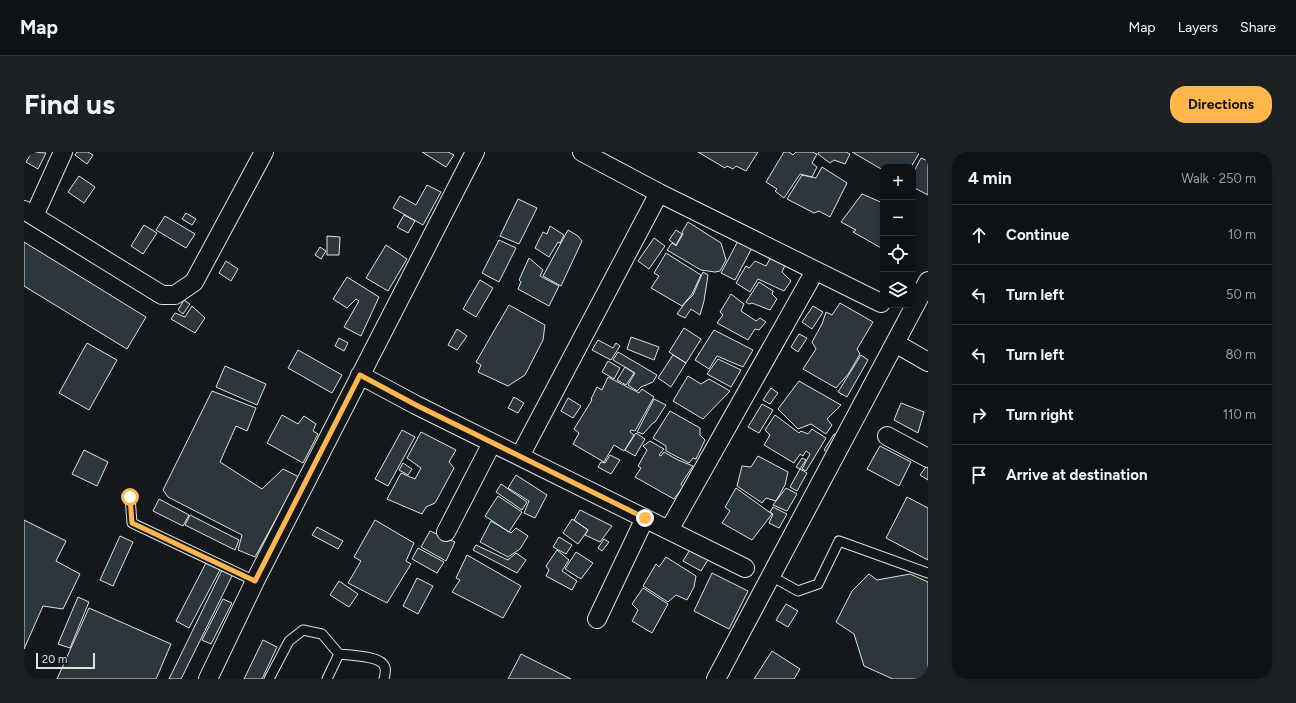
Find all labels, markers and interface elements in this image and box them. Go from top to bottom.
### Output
text: Map [20,16,58,39]
text: Map [1128,19,1156,36]
text: Layers [1178,19,1218,36]
text: Share [1240,19,1276,36]
button: Directions [1170,86,1272,123]
text: Find us [24,87,115,121]
map controls [880,164,916,308]
button: + [880,164,916,200]
text: 4 min [968,168,1012,188]
text: Walk · 250 m [1181,171,1256,186]
button: − [880,200,916,236]
icon: ahead [968,224,990,246]
text: Continue [1006,226,1069,244]
text: 10 m [1228,227,1256,242]
button: locate [880,236,916,272]
button: layers [880,272,916,308]
icon: left [968,284,990,306]
text: Turn left [1006,286,1064,304]
text: 50 m [1226,287,1256,302]
icon: left [968,344,990,366]
text: Turn left [1006,346,1064,364]
text: 80 m [1225,347,1256,362]
icon: right [968,404,990,426]
text: Turn right [1006,406,1074,424]
text: 110 m [1223,407,1256,422]
icon: arrive [968,464,990,486]
text: Arrive at destination [1006,466,1147,484]
route start [121,488,139,506]
route end [636,509,654,527]
scale bar [36,651,95,670]
text: 20 m [42,653,67,666]

